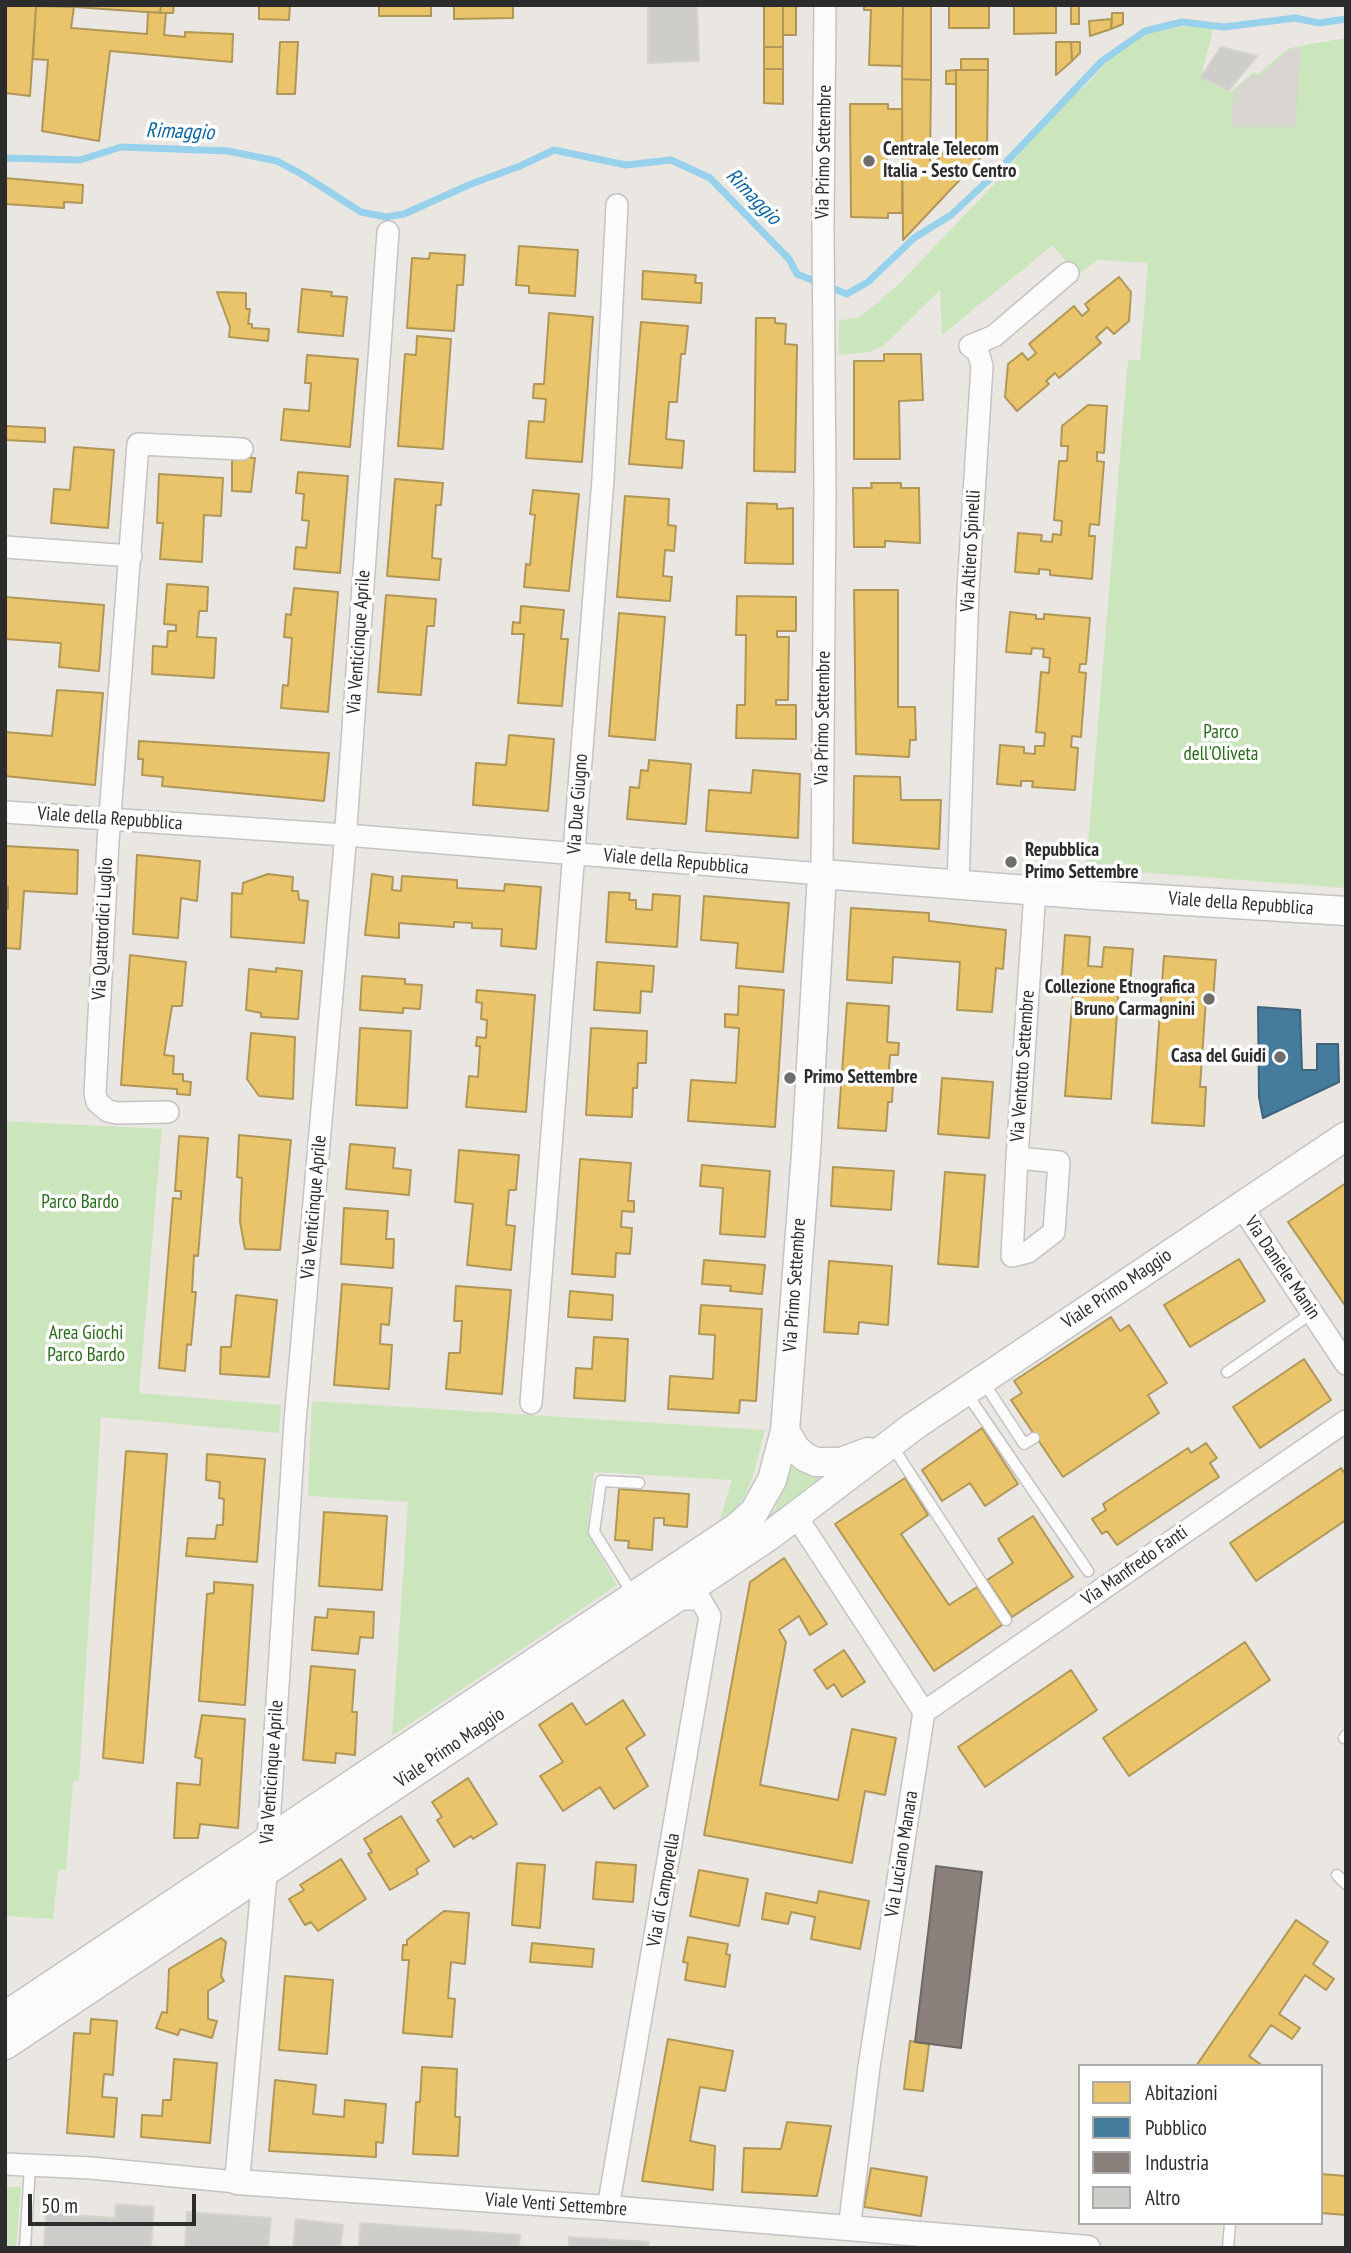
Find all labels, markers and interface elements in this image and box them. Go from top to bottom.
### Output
street label: Via Primo Settembre [811,85,837,219]
water label: Rimaggio [145,118,215,146]
place label: Centrale Telecom Italia - Sesto Centro [883,139,1016,183]
marker: Centrale Telecom Italia - Sesto Centro [861,153,877,169]
water label: Rimaggio [720,164,786,230]
street label: Via Altiero Spinelli [956,489,986,613]
street label: Via Venticinque Aprile [343,569,375,715]
street label: Via Primo Settembre [810,651,836,785]
park label: Parco dell'Oliveta [1184,722,1258,766]
street label: Via Due Giugno [563,753,593,855]
street label: Viale della Repubblica [37,803,183,835]
place label: Repubblica Primo Settembre [1025,840,1139,884]
street label: Viale della Repubblica [603,844,749,880]
marker: Repubblica Primo Settembre [1003,854,1019,870]
street label: Via Quattordici Luglio [88,857,118,1001]
street label: Viale della Repubblica [1168,888,1314,920]
place label: Collezione Etnografica Bruno Carmagnini [1045,977,1195,1021]
street label: Via Ventotto Settembre [1006,989,1040,1143]
marker: Collezione Etnografica Bruno Carmagnini [1201,991,1217,1007]
place label: Casa del Guidi [1171,1046,1266,1068]
marker: Casa del Guidi [1272,1049,1288,1065]
place label: Primo Settembre [804,1067,918,1089]
marker: Primo Settembre [782,1070,798,1086]
street label: Via Venticinque Aprile [296,1134,332,1280]
park label: Parco Bardo [41,1192,119,1214]
street label: Via Daniele Manin [1239,1212,1325,1324]
street label: Via Primo Settembre [779,1217,811,1353]
street label: Viale Primo Maggio [1058,1244,1176,1334]
park label: Area Giochi Parco Bardo [47,1323,125,1367]
street label: Via Manfredo Fanti [1078,1521,1192,1611]
street label: Via Venticinque Aprile [256,1699,288,1845]
street label: Viale Primo Maggio [391,1703,509,1793]
street label: Via Luciano Manara [881,1789,923,1919]
street label: Via di Camporella [643,1831,685,1949]
legend [1078,2064,1323,2225]
text: Abitazioni [1145,2079,1218,2106]
text: Pubblico [1145,2114,1207,2141]
text: Industria [1145,2149,1209,2176]
scale bar [32,2180,200,2224]
text: Altro [1145,2184,1180,2211]
street label: Viale Venti Settembre [484,2189,628,2221]
text: 50 m [41,2192,78,2219]

